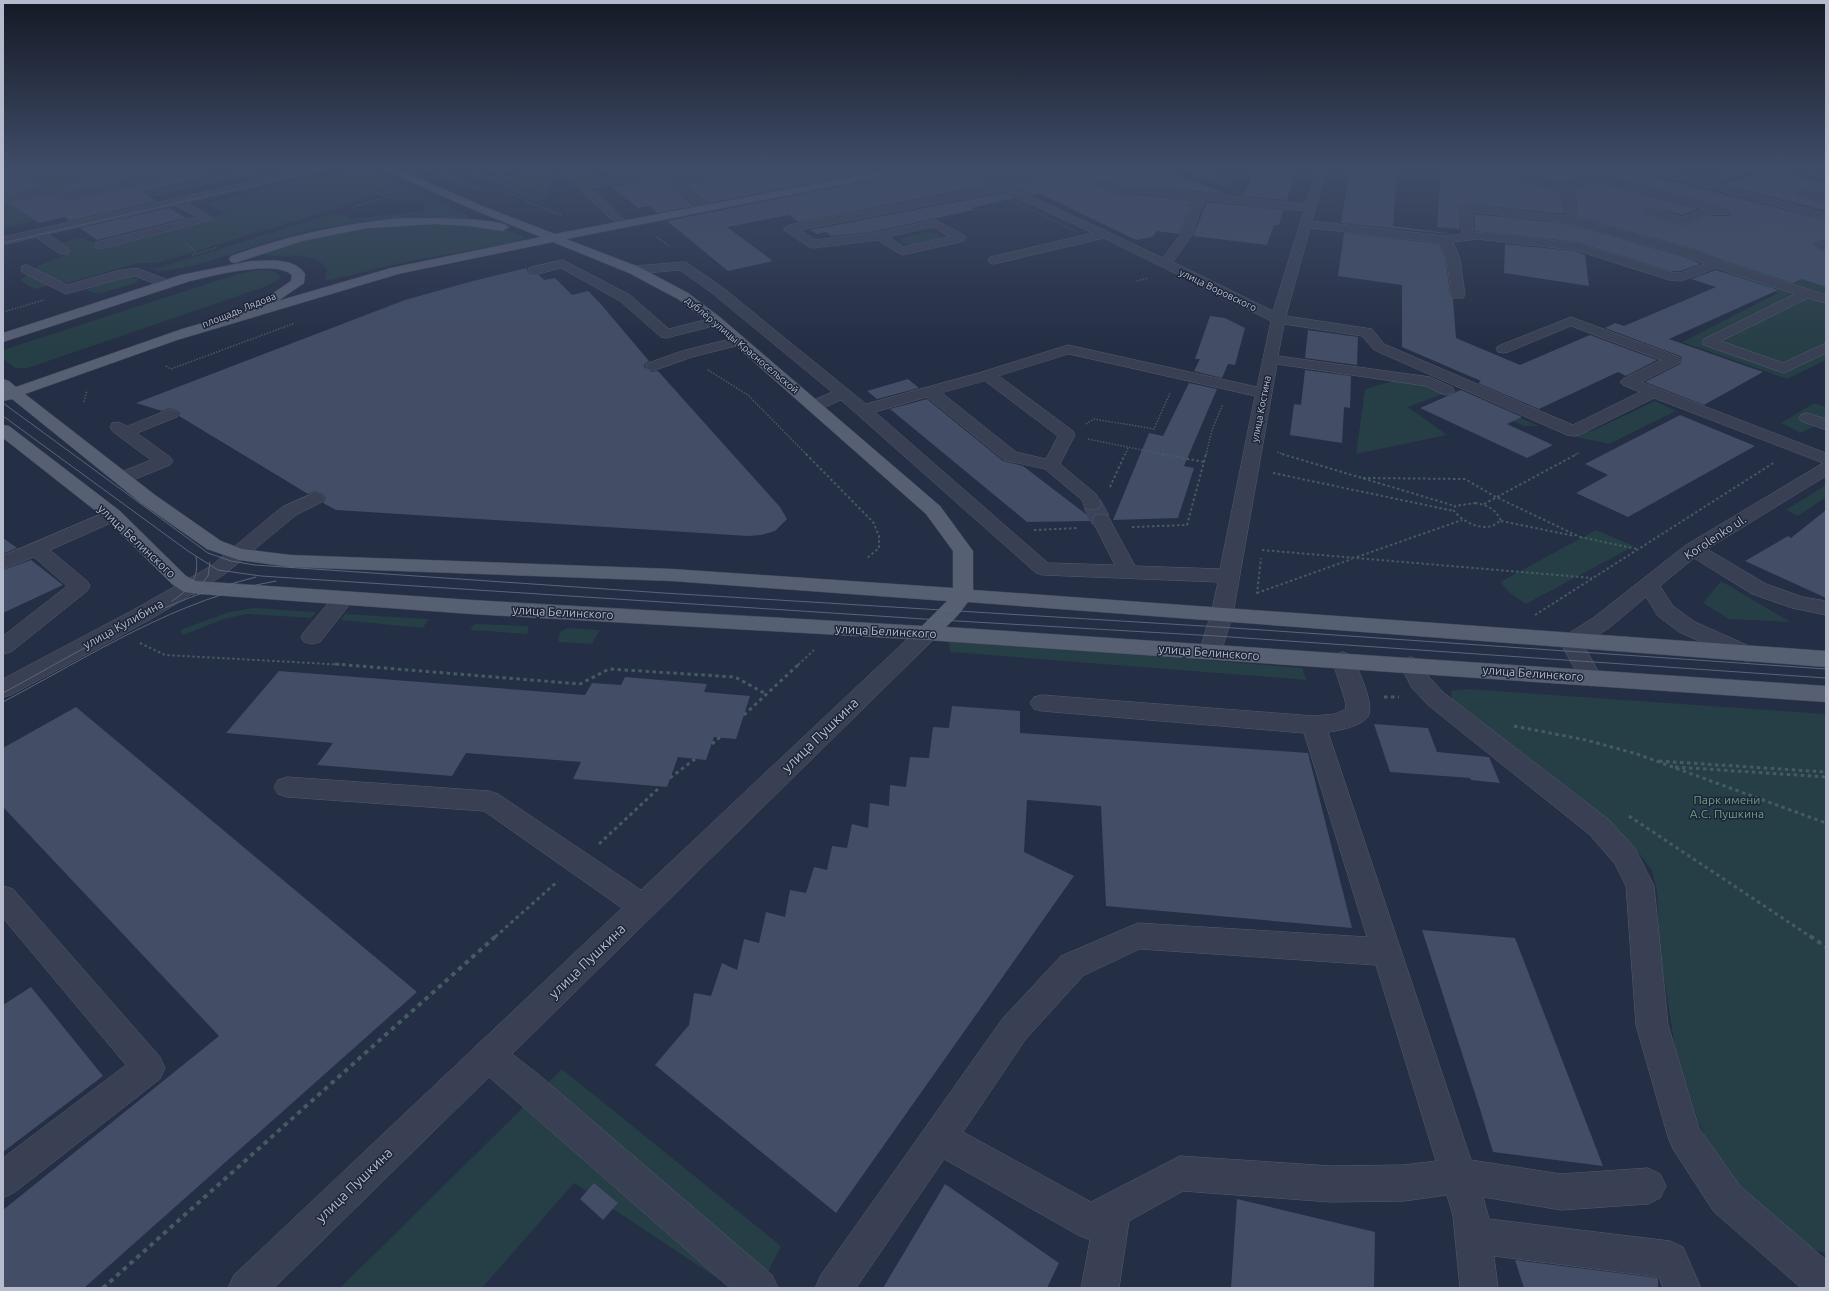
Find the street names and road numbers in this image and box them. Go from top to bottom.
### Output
street label: улица Воровского [1178,267,1258,314]
street label: площадь Лядова [200,290,278,330]
street label: дублёр улицы Красносельской [683,294,801,396]
street label: улица Костина [1249,375,1273,443]
street label: улица Белинского [96,502,178,580]
street label: Korolenko ul. [1682,512,1748,562]
street label: улица Кулибина [81,597,165,651]
street label: улица Белинского [512,603,614,621]
street label: улица Белинского [835,622,937,640]
street label: улица Белинского [1158,642,1260,662]
street label: улица Белинского [1482,663,1584,683]
street label: улица Пушкина [778,694,862,776]
street label: улица Пушкина [545,920,629,1002]
street label: улица Пушкина [312,1144,396,1226]

